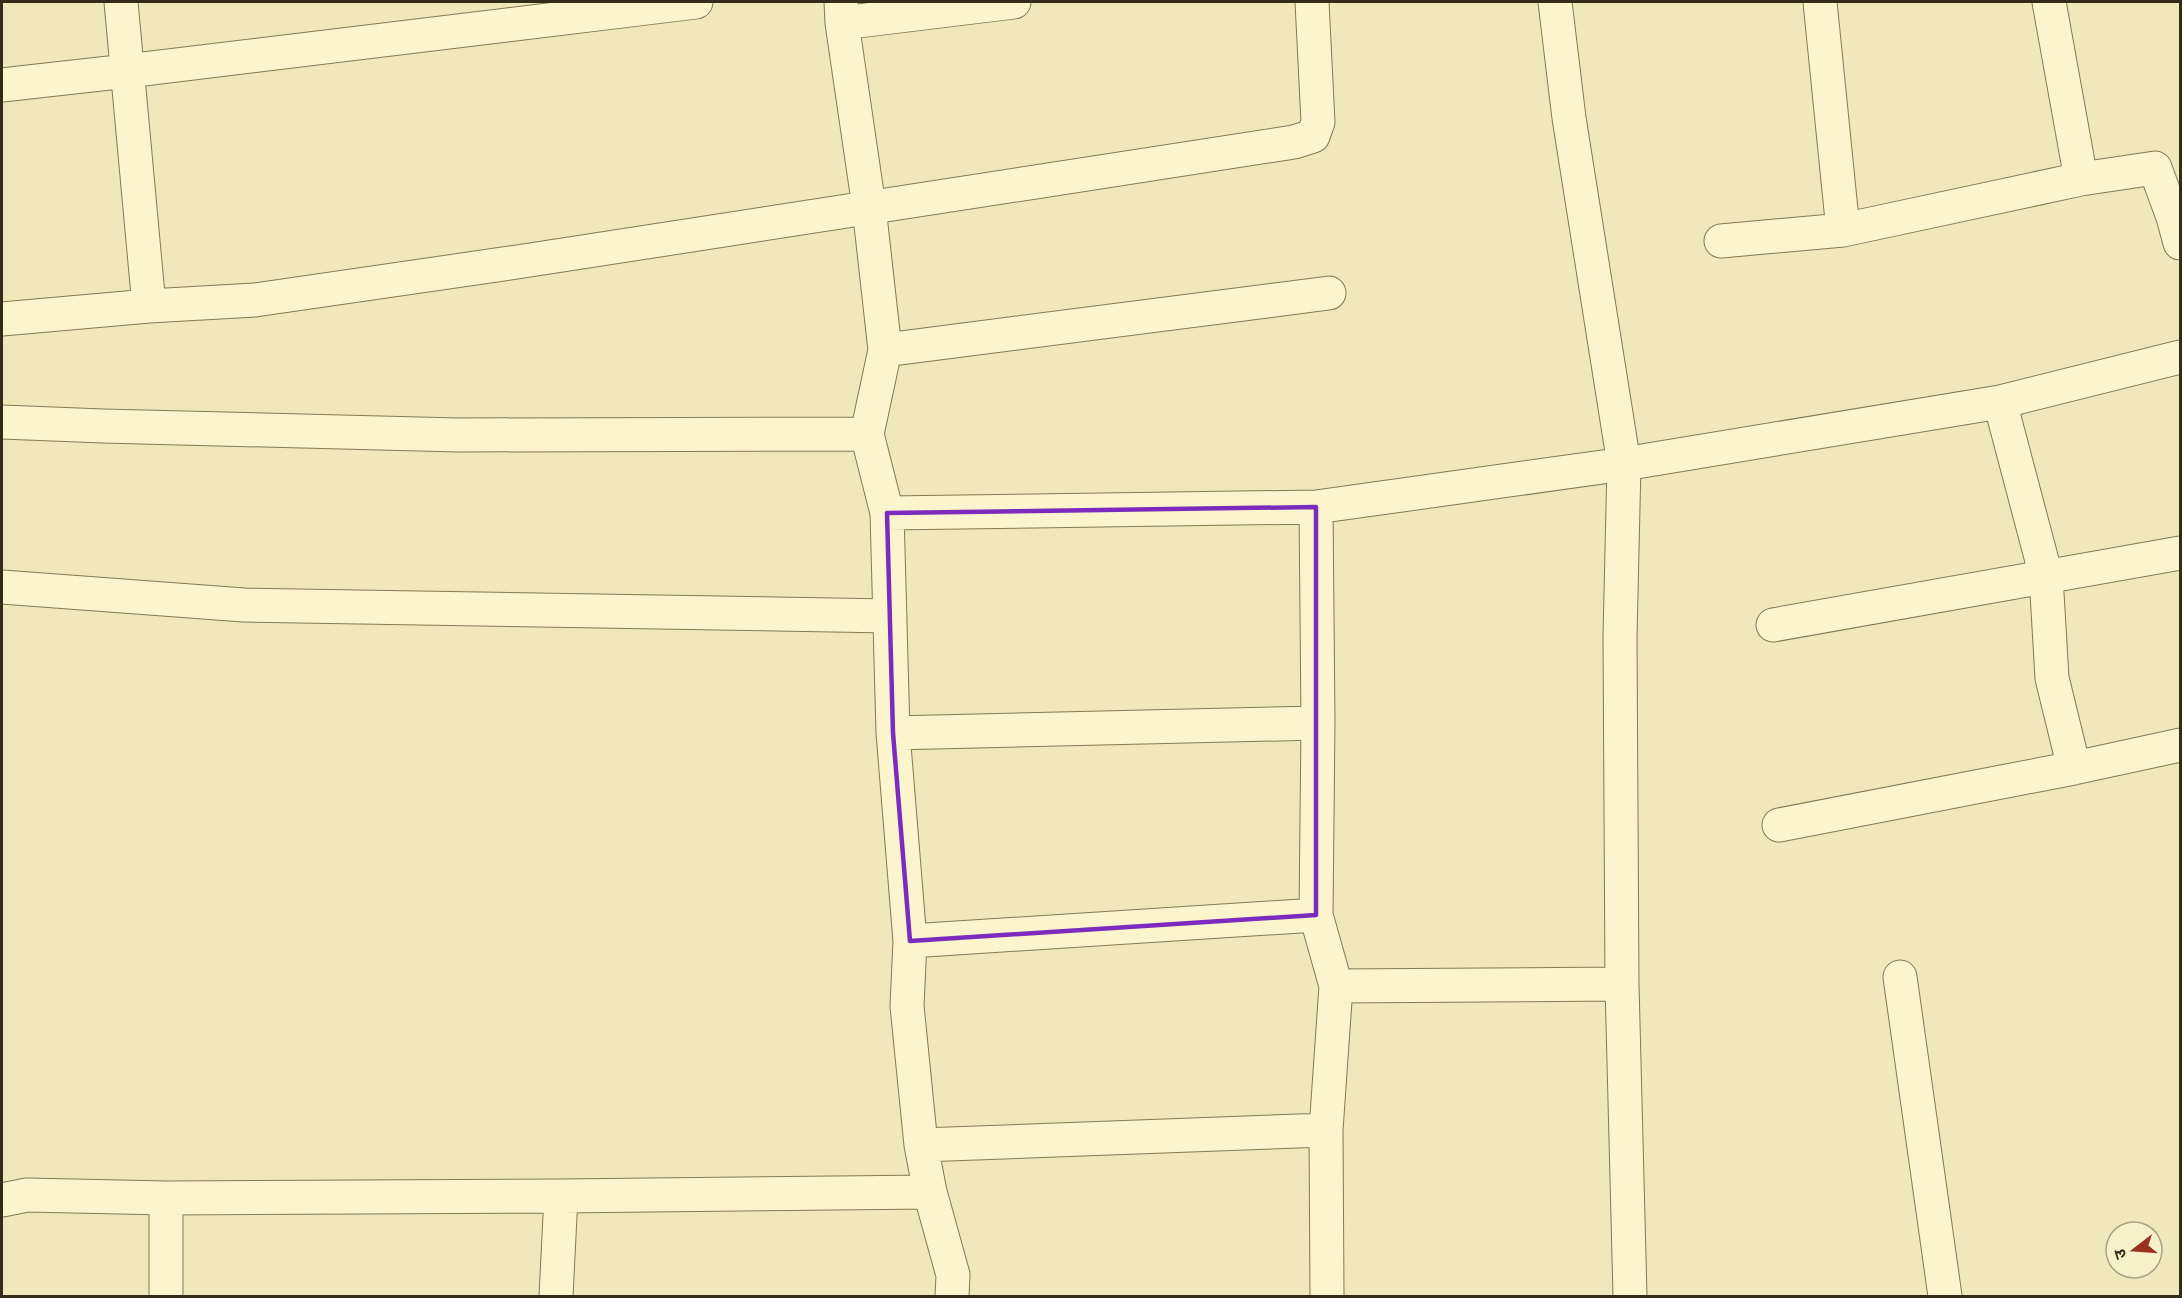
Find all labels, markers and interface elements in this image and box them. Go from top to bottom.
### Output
north arrow [2104,1220,2164,1280]
text: उ [2110,1246,2133,1261]

